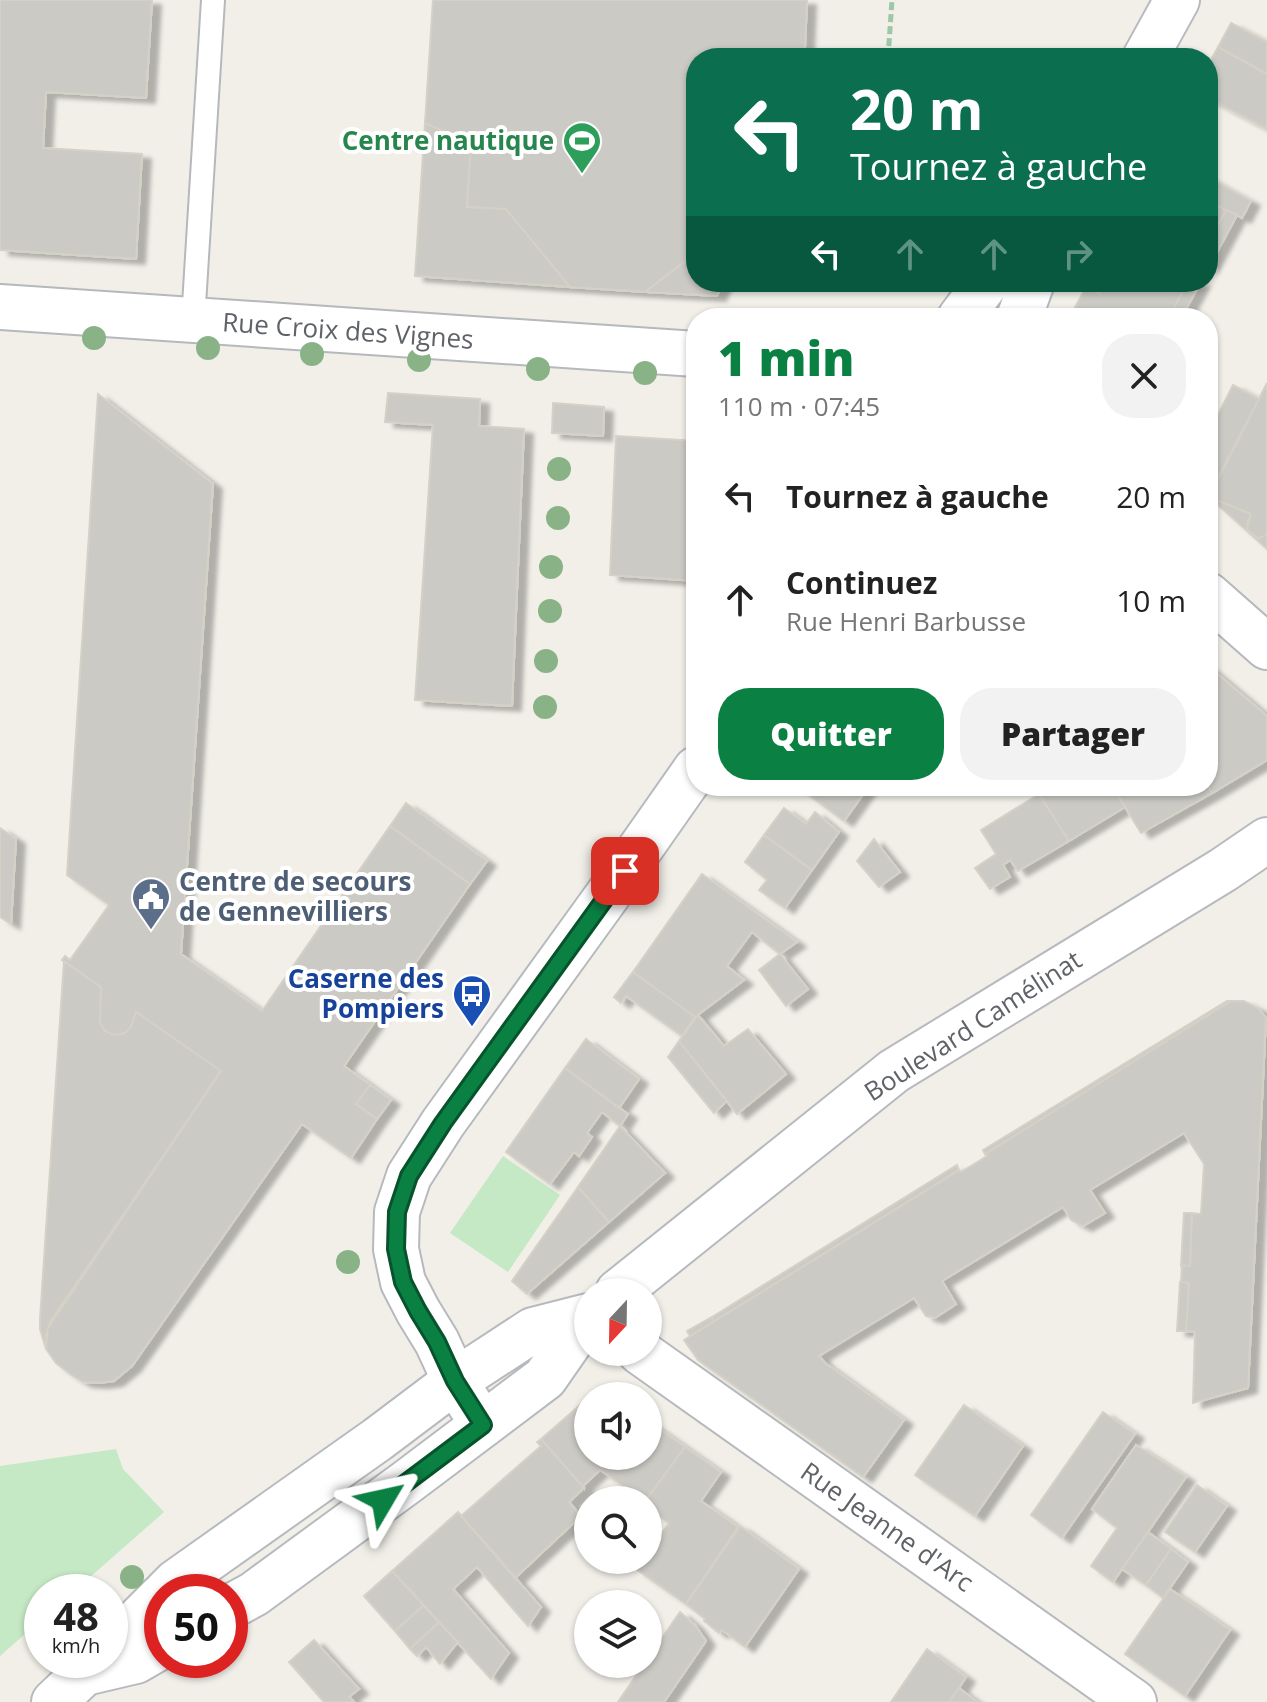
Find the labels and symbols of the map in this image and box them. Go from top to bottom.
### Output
sports icon: Centre nautique [561,120,603,175]
place label: Centre nautique [342,122,554,158]
street label: Rue Croix des Vignes [221,303,475,357]
pin [591,837,659,905]
place label: Centre de secours de Gennevilliers [179,863,411,929]
public building icon: Centre de secours de Gennevilliers [130,876,172,931]
street label: Boulevard Camélinat [857,941,1088,1109]
place label: Caserne des Pompiers [288,960,444,1026]
bus stop icon: Caserne des Pompiers [451,973,493,1028]
north arrow [574,1278,662,1366]
street label: Rue Jeanne d'Arc [794,1453,981,1599]
position arrow [341,1458,425,1542]
speed limit sign: 50 [144,1574,248,1678]

